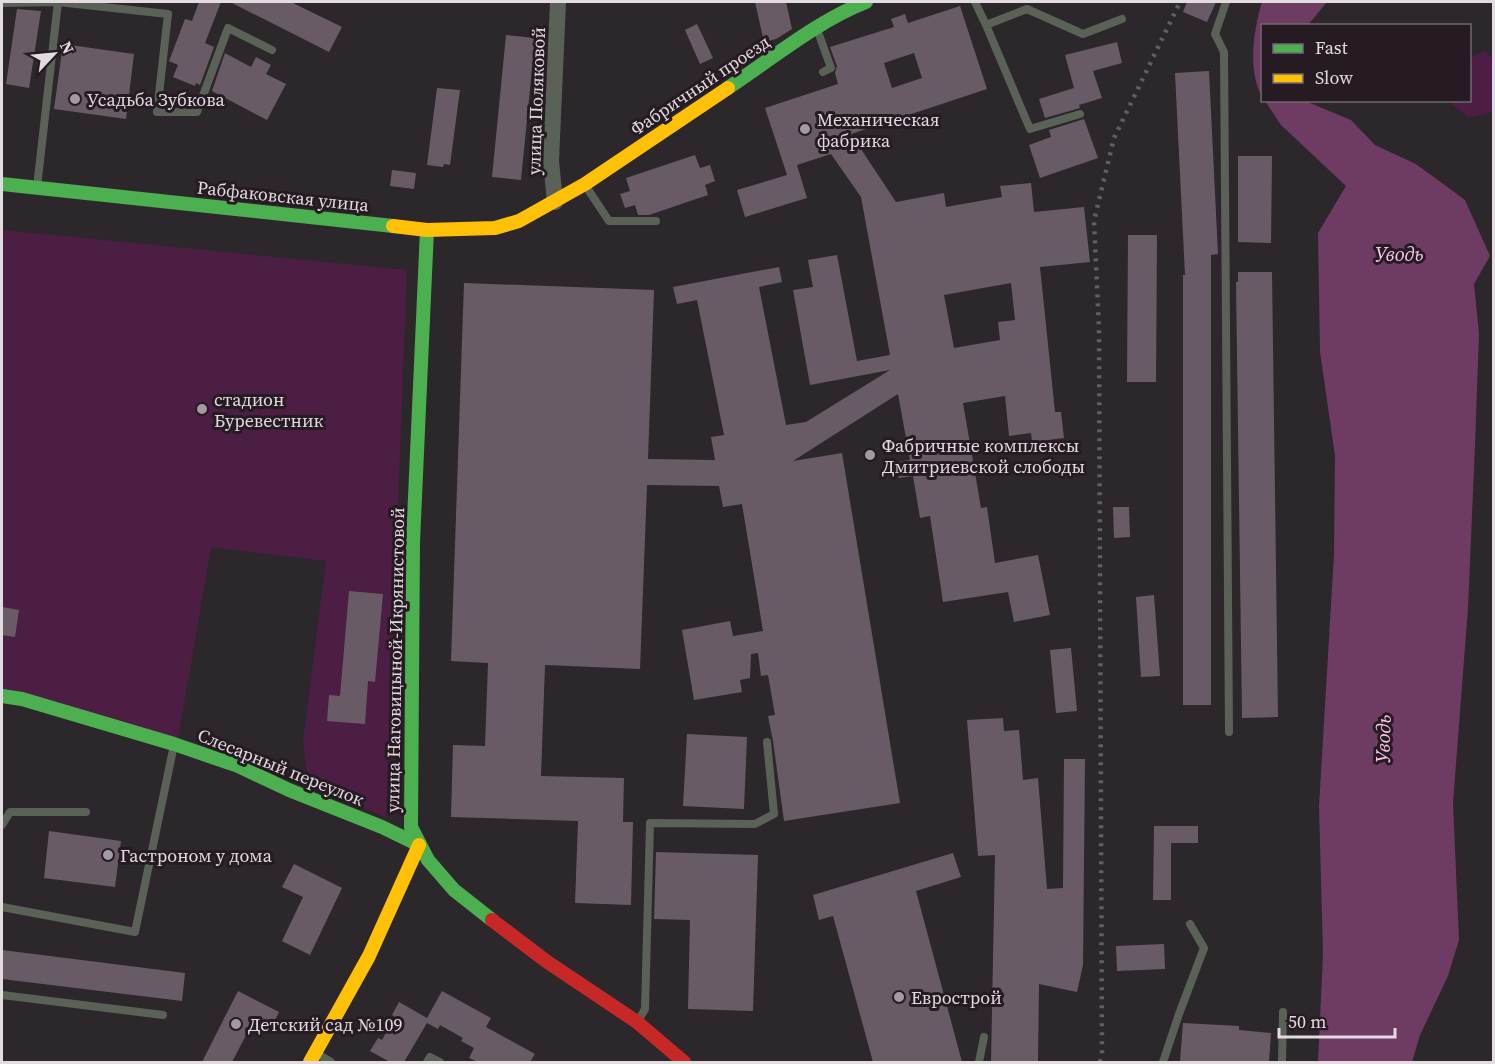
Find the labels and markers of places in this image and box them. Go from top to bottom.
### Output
place label: Усадьба Зубкова [87,87,225,112]
marker: Усадьба Зубкова [68,92,82,106]
place label: Механическая фабрика [817,107,940,153]
marker: Механическая фабрика [798,122,812,136]
place label: стадион Буревестник [214,387,324,433]
marker: стадион Буревестник [195,402,209,416]
place label: Фабричные комплексы Дмитриевской слободы [882,433,1085,479]
marker: Фабричные комплексы Дмитриевской слободы [863,448,877,462]
place label: Гастроном у дома [120,843,273,868]
marker: Гастроном у дома [101,848,115,862]
place label: Еврострой [911,985,1002,1010]
marker: Еврострой [892,990,906,1004]
place label: Детский сад №109 [248,1012,403,1037]
marker: Детский сад №109 [229,1017,243,1031]

